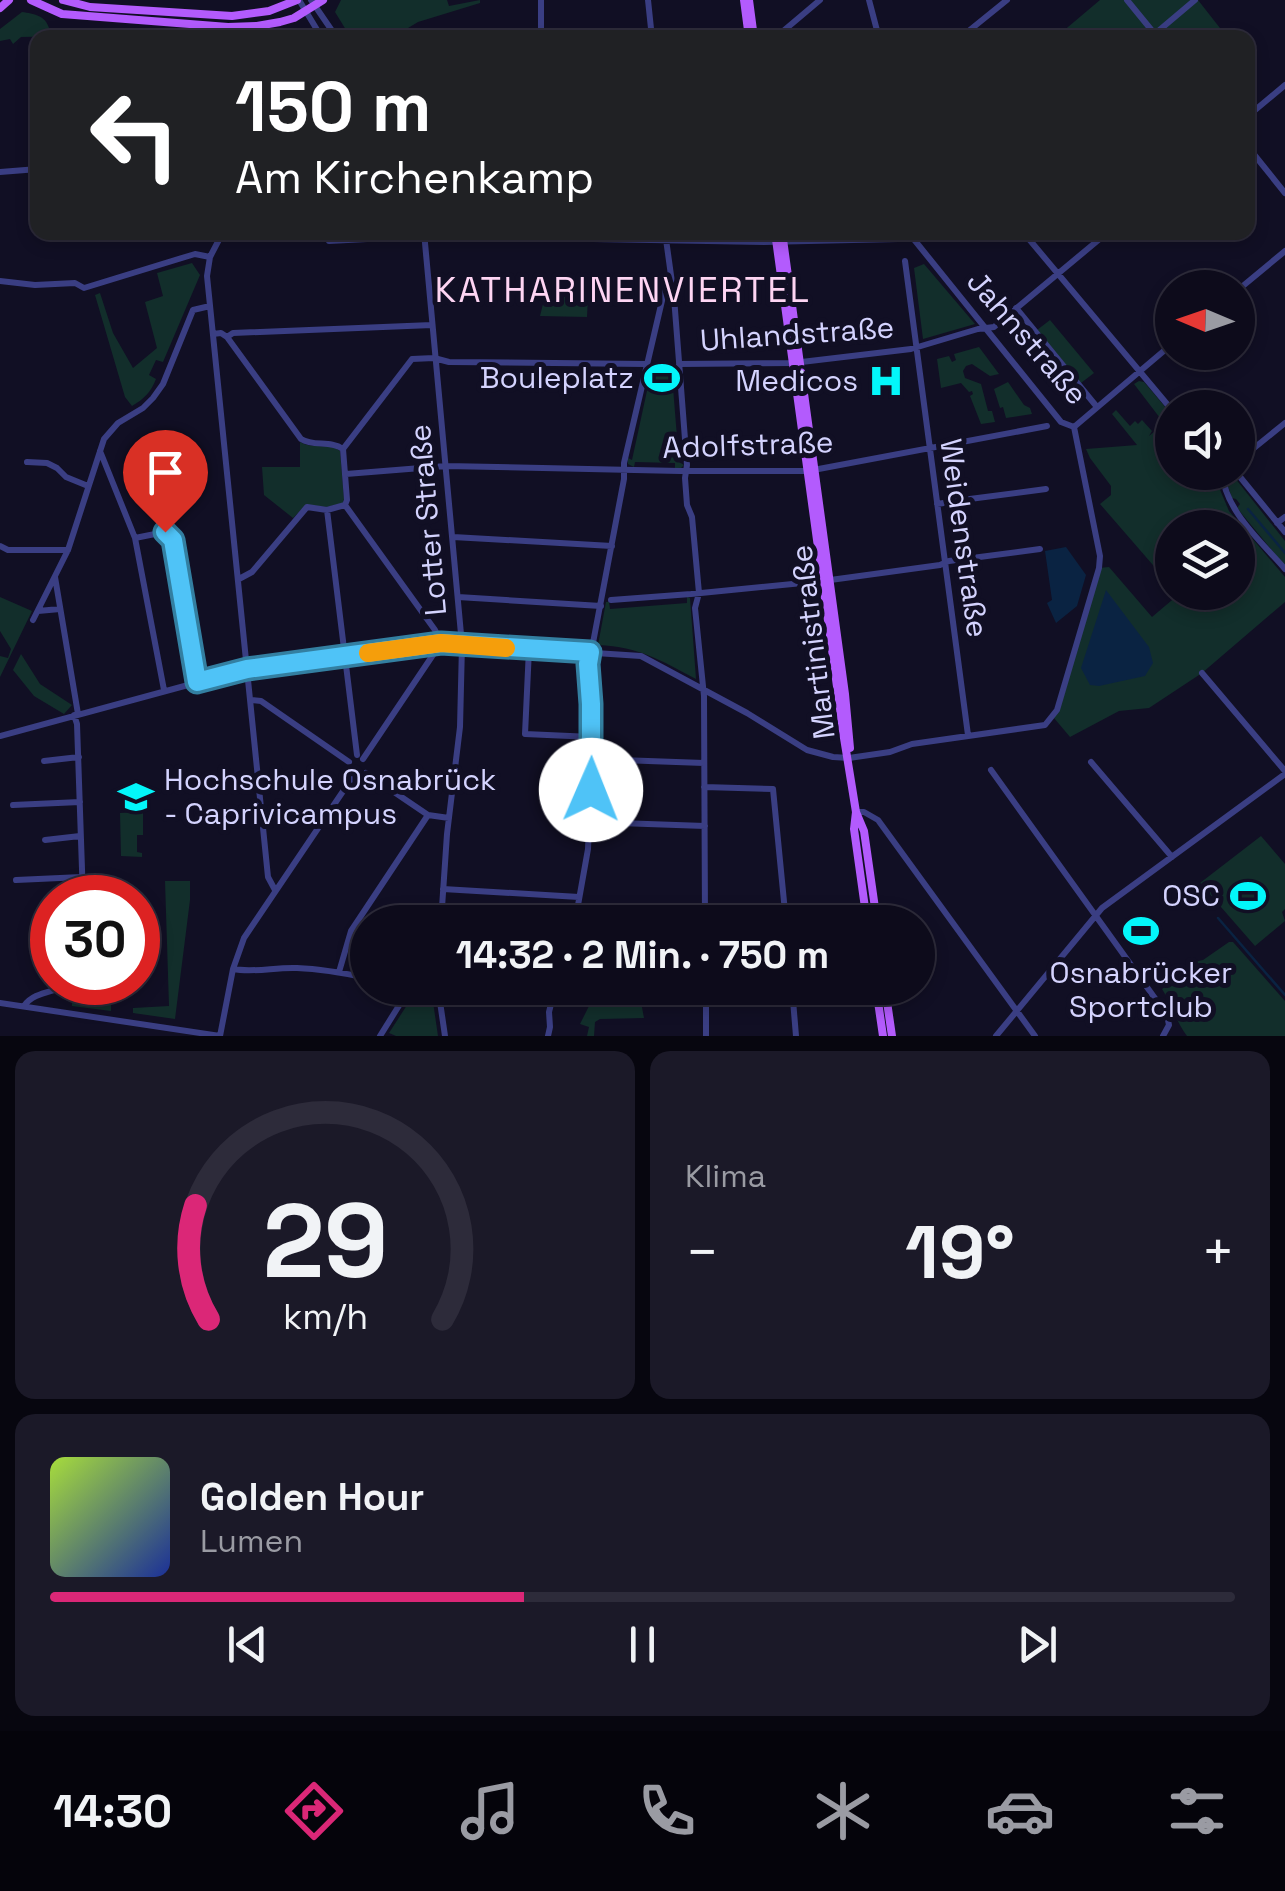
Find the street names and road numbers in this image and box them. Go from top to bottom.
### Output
street label: Jahnstraße [959,263,1096,413]
street label: Uhlandstraße [699,307,895,360]
street label: Adolfstraße [662,422,834,467]
street label: Lotter Straße [400,423,455,617]
street label: Weidenstraße [931,436,998,640]
street label: Martinistraße [781,543,844,741]

